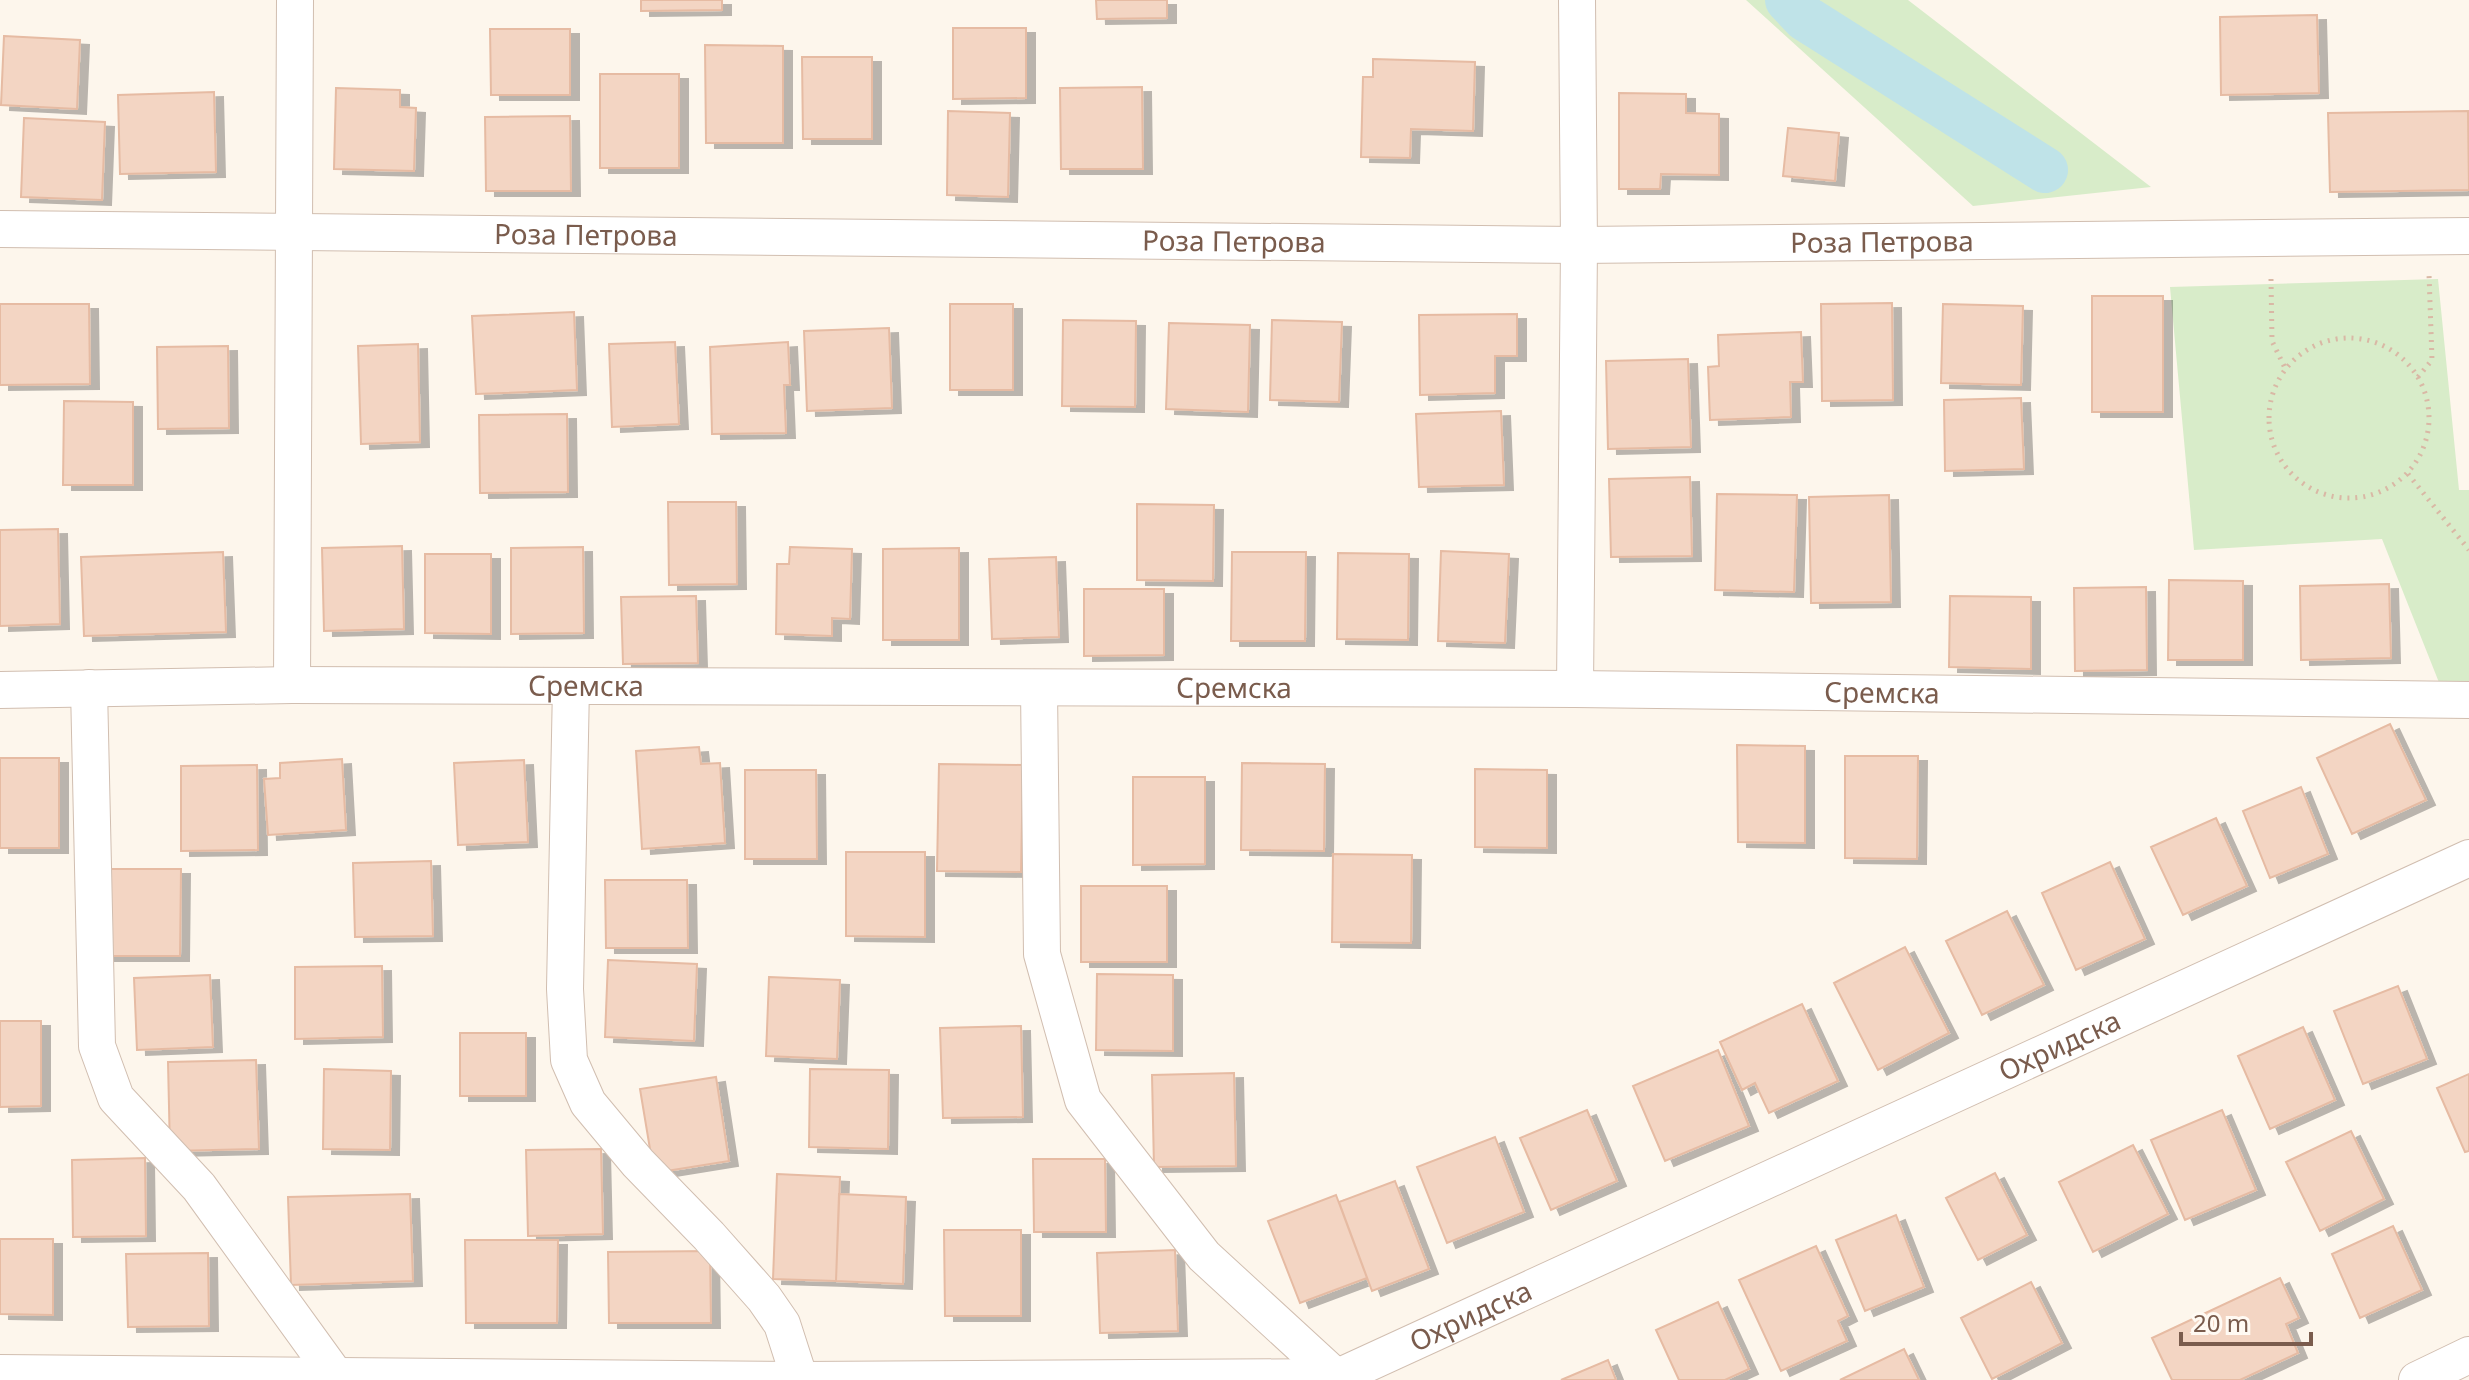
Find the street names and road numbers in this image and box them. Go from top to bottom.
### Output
street label: Роза Петрова [494,214,678,254]
street label: Роза Петрова [1142,221,1326,260]
street label: Роза Петрова [1790,221,1974,261]
street label: Сремска [528,666,644,704]
street label: Сремска [1176,668,1292,706]
street label: Сремска [1824,672,1940,711]
street label: Охридска [1992,1001,2126,1089]
street label: Охридска [1403,1271,1537,1360]

